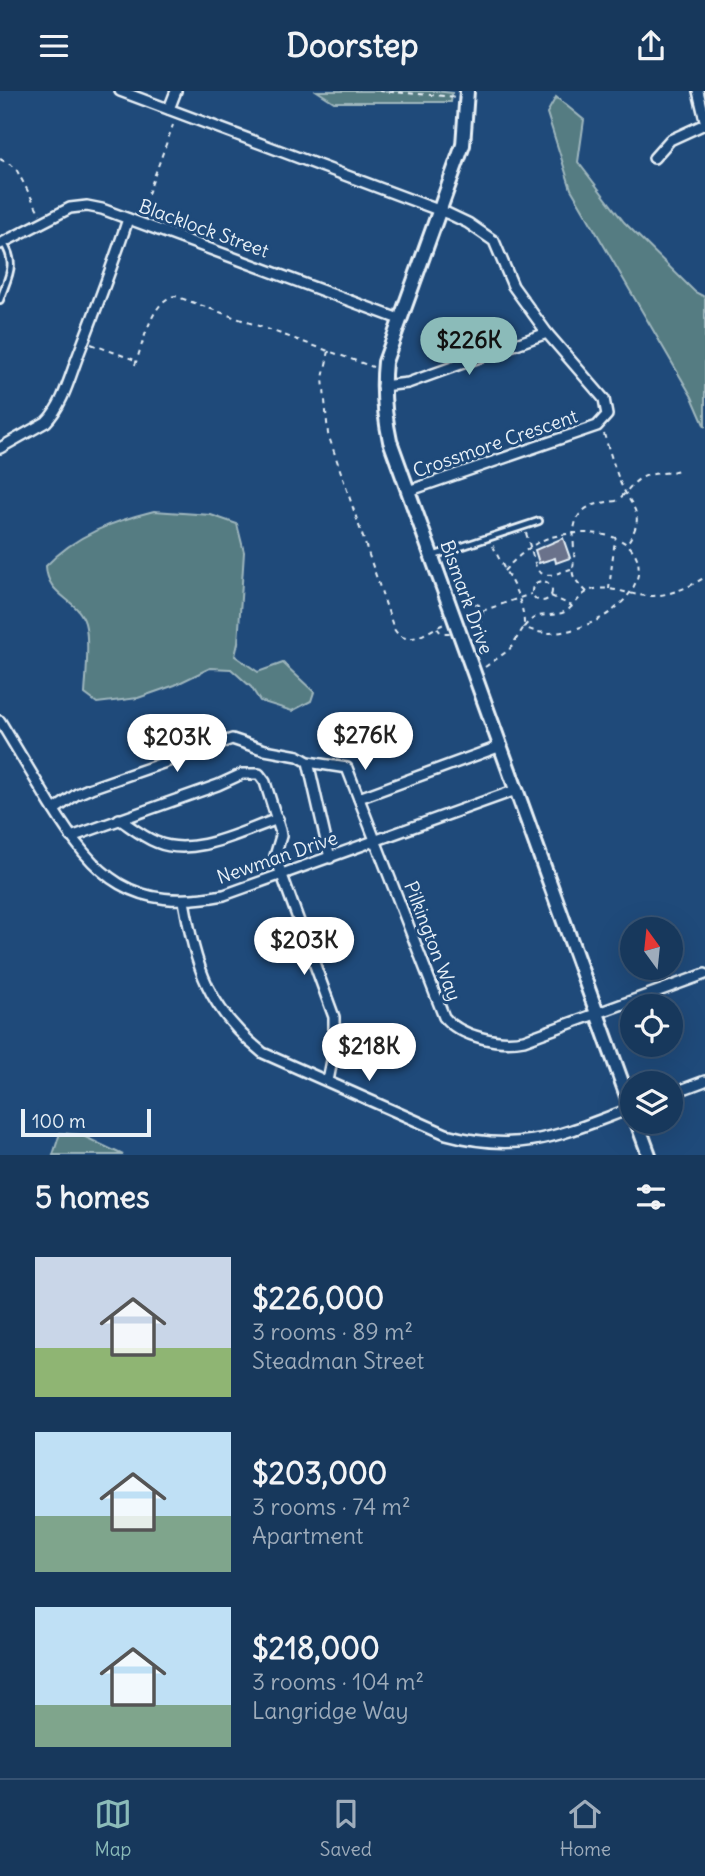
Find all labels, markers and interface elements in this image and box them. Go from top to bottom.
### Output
text: Doorstep [286,25,419,66]
icon: menu [35,27,73,65]
icon: share [632,27,670,65]
street label: Blacklock Street [136,193,272,263]
pin: $226K [420,317,518,377]
text: $226K [436,325,502,354]
street label: Crossmore Crescent [410,404,580,482]
street label: Bismark Drive [435,537,499,657]
pin: $276K [316,713,414,772]
pin: $203K [128,715,226,774]
text: $276K [333,720,397,749]
text: $203K [143,722,211,751]
street label: Newman Drive [213,825,341,889]
street label: Pilkington Way [399,878,467,1004]
pin: $203K [255,917,353,977]
north arrow [620,917,682,980]
map controls [620,917,683,1134]
text: $203K [270,925,338,954]
button: locate [620,994,683,1057]
pin: $218K [320,1023,418,1083]
text: $218K [338,1031,400,1060]
button: layers [620,1071,683,1134]
scale bar [21,1106,150,1138]
text: 100 m [32,1109,86,1133]
text: 5 homes [35,1178,150,1216]
icon: filters [632,1178,670,1216]
text: $226,000 [252,1279,384,1317]
icon: home [91,1285,175,1369]
text: 3 rooms · 89 m² [252,1317,413,1346]
text: Steadman Street [252,1346,424,1375]
text: $203,000 [252,1454,387,1492]
icon: home [91,1460,175,1544]
text: 3 rooms · 74 m² [252,1492,411,1521]
text: Apartment [252,1521,364,1550]
text: $218,000 [252,1629,380,1667]
icon: home [91,1635,175,1719]
text: 3 rooms · 104 m² [252,1667,424,1696]
text: Langridge Way [252,1696,409,1725]
tab: Map [94,1795,132,1861]
tab: Saved [320,1795,372,1861]
tab: Home [560,1795,611,1861]

